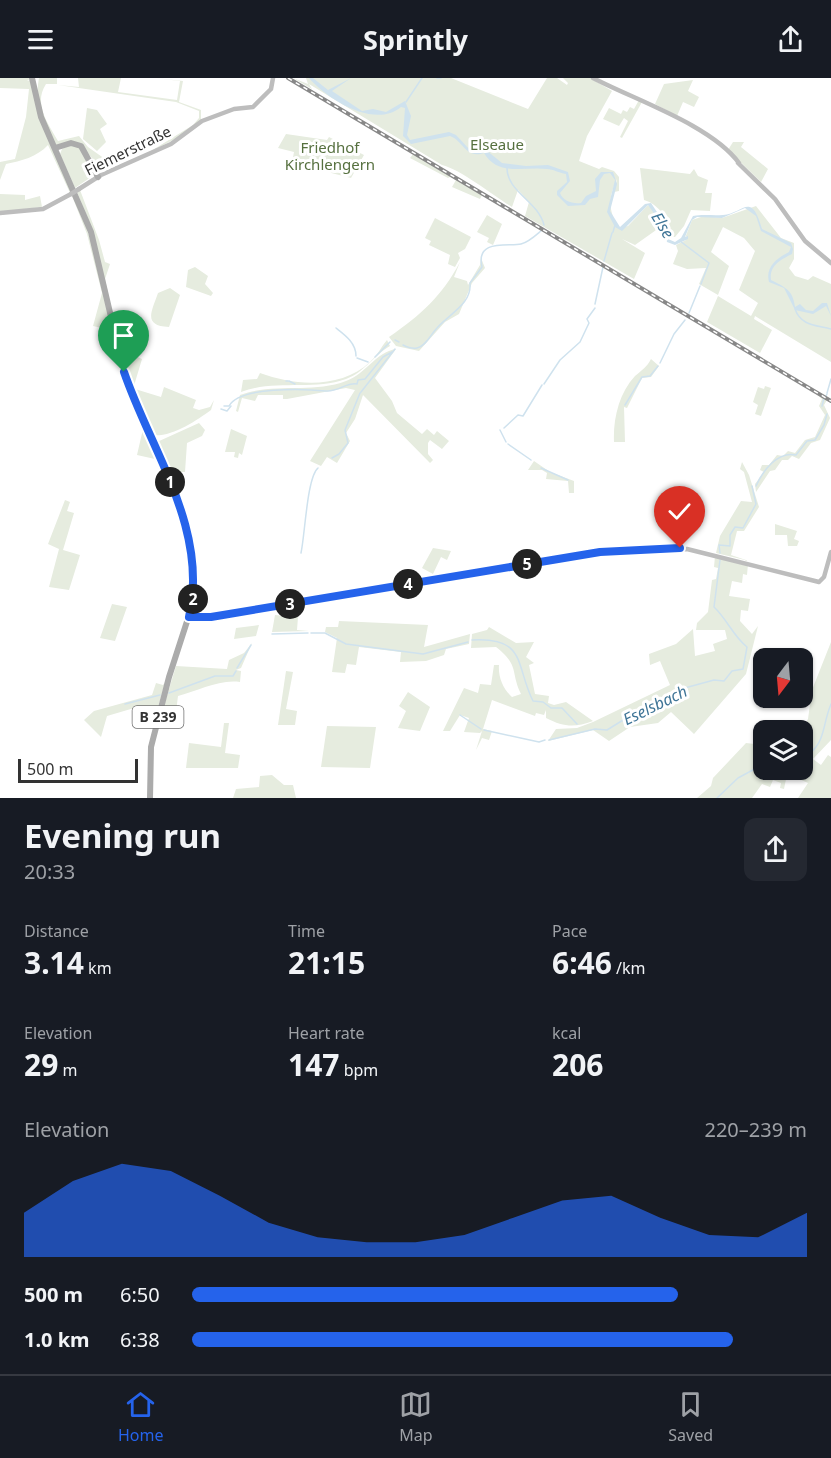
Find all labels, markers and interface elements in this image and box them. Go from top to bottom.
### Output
text: Sprintly [363,21,468,58]
icon: menu [24,23,57,56]
icon: share [774,23,807,56]
street label: Fiemerstraße [81,121,174,180]
park label: Elseaue [470,134,524,154]
park label: Friedhof Kirchlengern [285,137,375,174]
water label: Else [647,208,679,242]
pin [98,310,149,372]
icon: arrive [107,319,140,352]
pin: 1 [155,467,185,497]
text: 1 [165,471,175,493]
pin [654,486,705,548]
icon: check [663,495,696,528]
pin: 5 [512,549,542,579]
text: 5 [522,553,532,575]
pin: 4 [393,569,423,599]
text: 4 [403,573,413,595]
pin: 2 [178,584,208,614]
text: 2 [188,588,198,610]
pin: 3 [275,589,305,619]
text: 3 [285,593,295,615]
north arrow [753,648,813,708]
map controls [753,648,813,780]
water label: Eselsbach [619,680,691,730]
road number: B 239 [132,706,184,728]
button: layers [753,720,813,780]
scale bar [18,756,138,784]
text: 500 m [27,758,74,780]
text: Evening run [24,813,221,858]
button: share [744,818,807,881]
text: 20:33 [24,858,75,885]
text: Distance [24,920,89,942]
text: Time [288,920,325,942]
text: Pace [552,920,587,942]
text: 3.14 [24,942,84,983]
text: 21:15 [288,942,365,983]
text: 6:46 [552,942,612,983]
text: km [84,957,112,979]
text: /km [612,957,646,979]
text: Elevation [24,1022,92,1044]
text: Heart rate [288,1022,364,1044]
text: kcal [552,1022,581,1044]
text: 29 [24,1044,58,1085]
text: 147 [288,1044,339,1085]
text: 206 [552,1044,603,1085]
text: m [58,1059,77,1081]
text: bpm [339,1059,378,1081]
text: Elevation [24,1116,109,1143]
text: 220–239 m [704,1116,807,1143]
text: 500 m [24,1281,83,1308]
text: 6:50 [120,1281,160,1308]
text: 1.0 km [24,1326,90,1353]
text: 6:38 [120,1326,160,1353]
tab: Home [118,1388,163,1446]
tab: Map [399,1388,433,1446]
tab: Saved [668,1388,713,1446]

